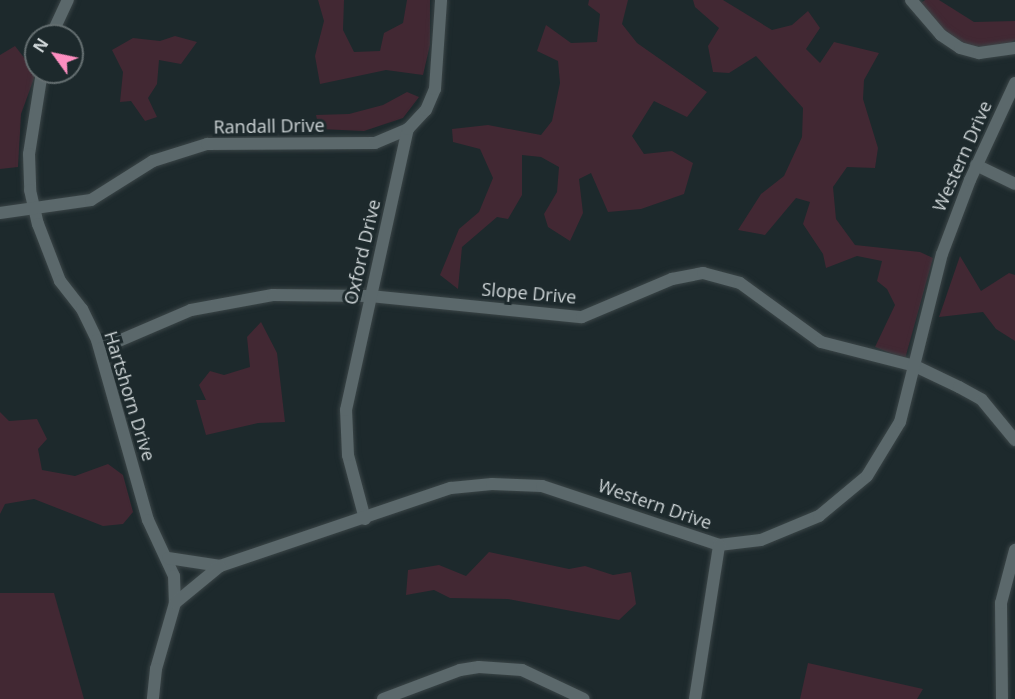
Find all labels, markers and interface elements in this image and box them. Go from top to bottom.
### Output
north arrow [24,24,84,84]
text: N [28,34,53,57]
street label: Western Drive [928,97,996,215]
street label: Randall Drive [213,114,325,138]
street label: Oxford Drive [339,197,385,307]
street label: Slope Drive [481,278,577,308]
street label: Hartshorn Drive [100,328,160,464]
street label: Western Drive [595,474,715,534]

